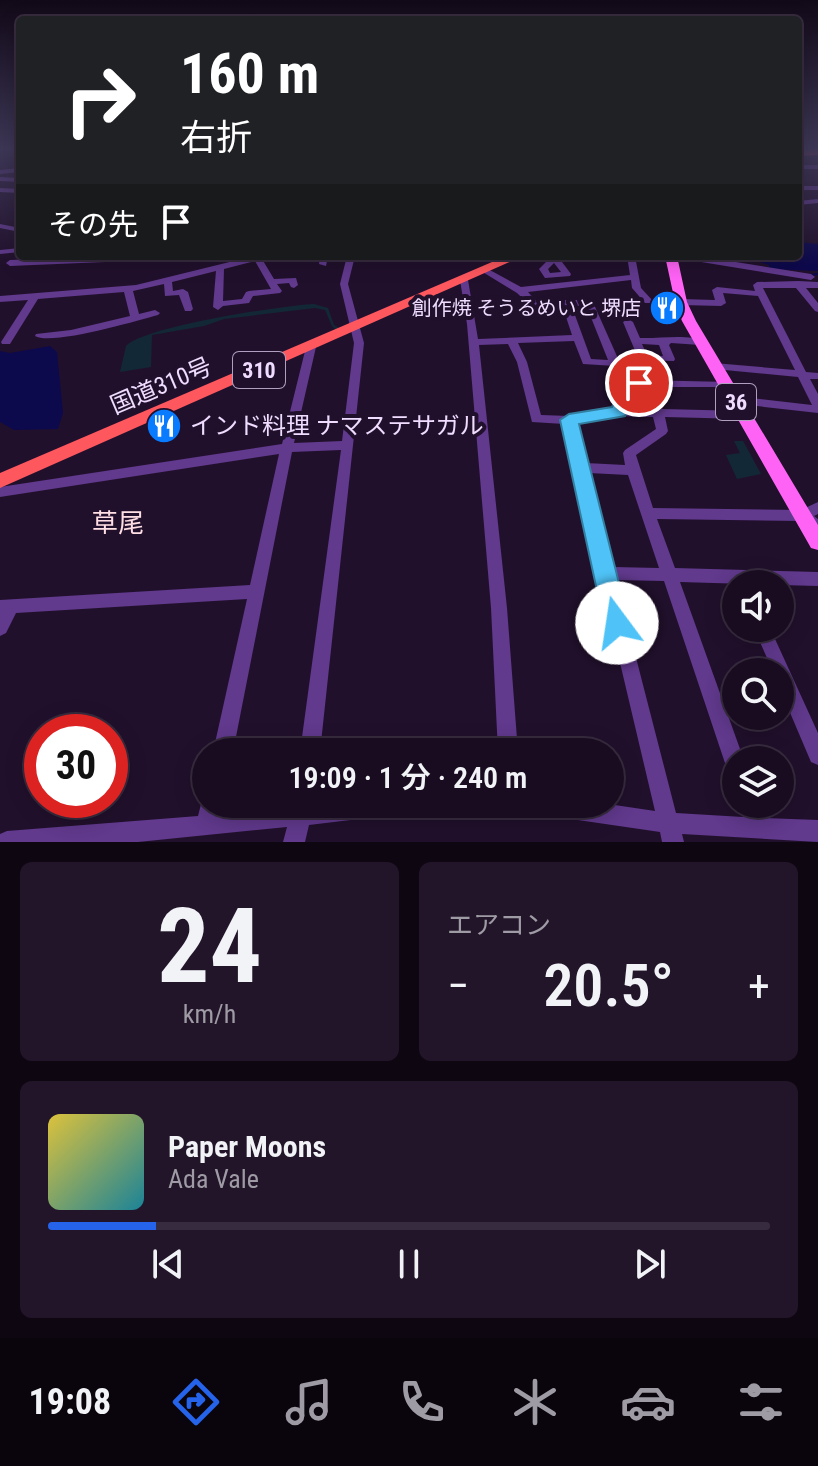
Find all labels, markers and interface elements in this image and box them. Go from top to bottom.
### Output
text: 160 m [180,41,319,107]
icon: right [48,48,152,152]
text: 右折 [180,117,252,159]
icon: arrive [154,200,198,244]
text: その先 [48,207,138,242]
restaurant icon: 創作焼 そうるめいと 堺店 [648,289,686,327]
place label: 創作焼 そうるめいと 堺店 [412,296,641,320]
pin [605,349,673,417]
street label: 国道310号 [106,352,216,420]
road number: 310 [233,352,285,388]
icon: arrive [617,361,661,405]
road number: 36 [716,384,756,420]
restaurant icon: インド料理 ナマステサガル [145,407,183,445]
place label: インド料理 ナマステサガル [190,412,484,440]
district label: 草尾 [92,508,144,538]
map controls [722,570,794,818]
button: sound [722,570,794,642]
position arrow [575,581,659,665]
button: search [722,658,794,730]
speed limit sign: 30 [24,714,128,818]
button: layers [722,746,794,818]
text: 19:09 · 1 分 · 240 m [289,760,527,795]
text: 24 [157,886,262,1007]
text: エアコン [447,910,551,940]
text: 20.5° [543,950,674,1021]
text: − [447,960,469,1012]
text: + [748,960,770,1012]
text: km/h [183,999,236,1029]
text: Paper Moons [168,1129,326,1164]
text: Ada Vale [168,1164,259,1194]
icon: previous [146,1242,190,1286]
icon: pause [387,1242,431,1286]
icon: next [628,1242,672,1286]
icon: directions [168,1374,224,1430]
icon: music [281,1374,337,1430]
icon: phone [394,1374,450,1430]
icon: climate [507,1374,563,1430]
icon: car [620,1374,676,1430]
icon: filters [733,1374,789,1430]
text: 19:08 [29,1381,111,1423]

